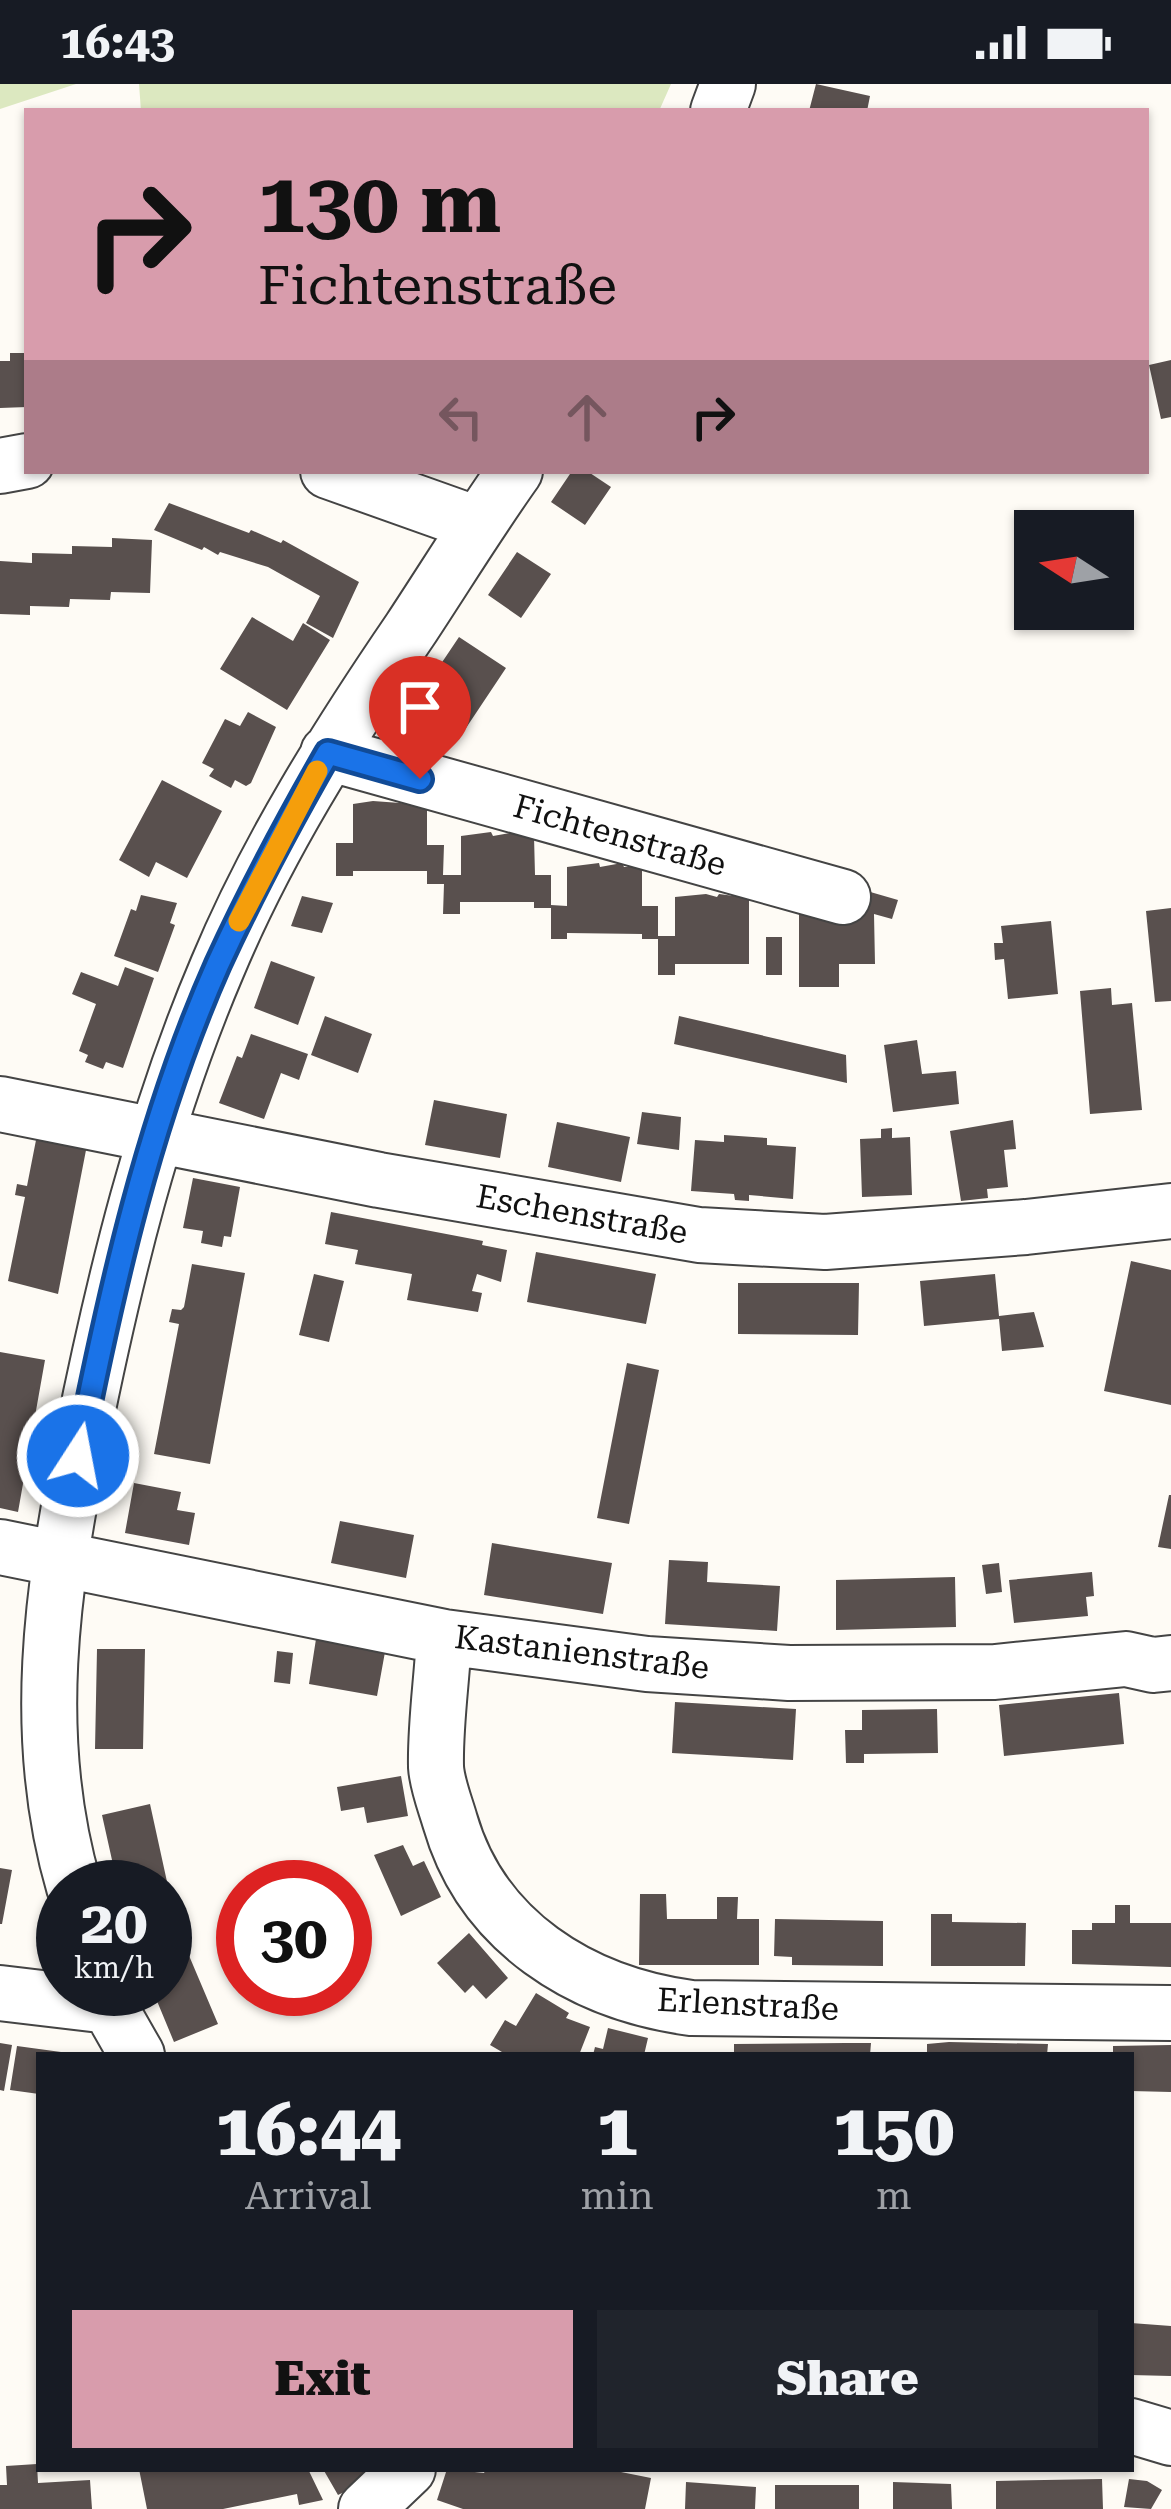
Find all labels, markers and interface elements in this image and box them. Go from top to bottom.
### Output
text: 16:43 [60,16,175,69]
text: 130 m [258,154,501,252]
icon: right [60,156,216,312]
text: Fichtenstraße [258,254,617,317]
icon: left [428,384,494,450]
icon: ahead [554,384,620,450]
icon: right [680,384,746,450]
north arrow [1014,510,1134,630]
map controls [1014,510,1134,630]
pin [369,656,471,779]
icon: arrive [387,674,453,740]
street label: Fichtenstraße [509,786,731,884]
street label: Eschenstraße [473,1176,691,1252]
position arrow [15,1393,141,1519]
street label: Kastanienstraße [453,1617,711,1687]
speed limit sign: 30 [216,1860,372,2016]
text: 20 [80,1887,148,1958]
text: km/h [74,1950,154,1985]
street label: Erlenstraße [656,1980,840,2028]
text: 16:44 [216,2088,401,2173]
text: 1 [597,2088,637,2173]
text: 150 [833,2088,954,2173]
text: Arrival [245,2173,372,2219]
text: min [581,2173,654,2219]
text: m [876,2173,912,2219]
button: Exit [72,2310,573,2448]
button: Share [597,2310,1098,2448]

